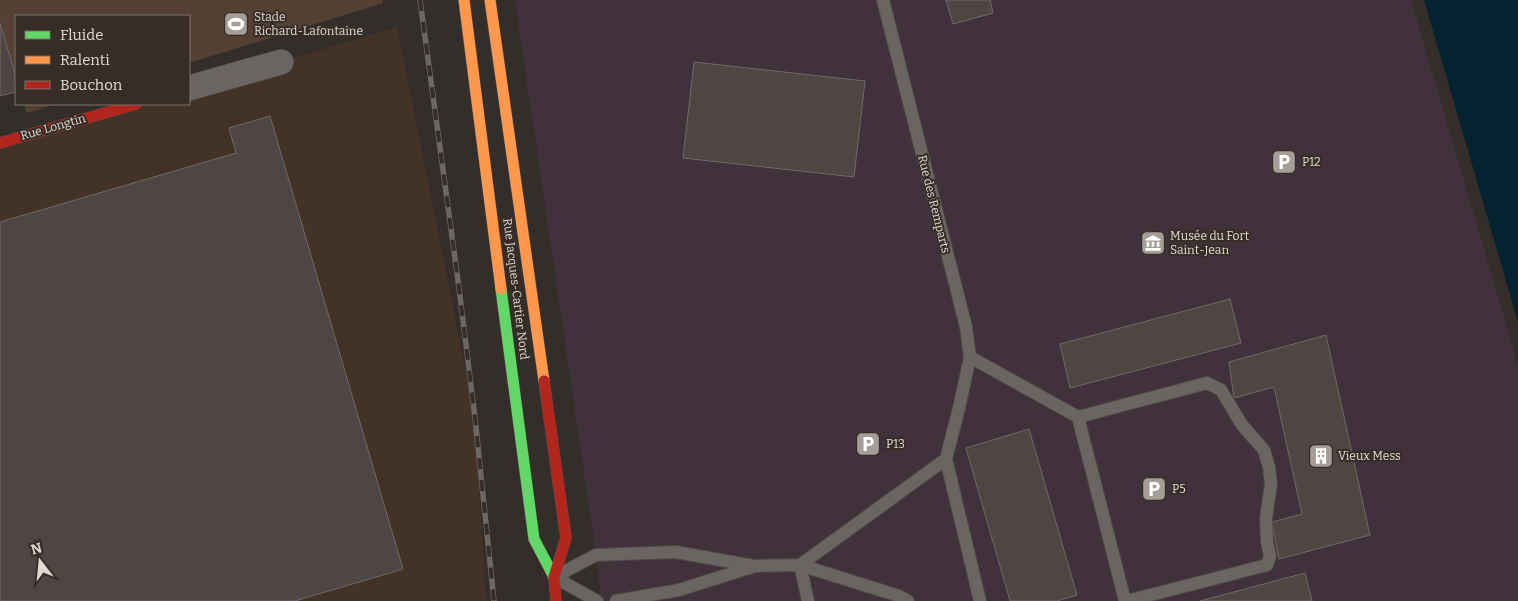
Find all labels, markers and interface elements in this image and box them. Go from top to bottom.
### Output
place label: Stade Richard-Lafontaine [254,10,363,38]
sports icon: Stade Richard-Lafontaine [223,11,249,37]
legend [15,15,190,105]
text: Fluide [60,26,103,44]
text: Ralenti [60,51,110,69]
text: Bouchon [60,76,123,94]
street label: Rue Longtin [19,111,88,143]
parking icon: P12 [1271,149,1297,175]
street label: Rue des Remparts [915,154,953,255]
place label: P12 [1302,155,1321,169]
street label: Rue Jacques-Cartier Nord [500,217,532,361]
place label: Musée du Fort Saint-Jean [1170,229,1250,257]
museum icon: Musée du Fort Saint-Jean [1140,230,1166,256]
parking icon: P13 [855,431,881,457]
place label: P13 [886,437,905,451]
building icon: Vieux Mess [1308,443,1334,469]
place label: Vieux Mess [1338,449,1401,463]
parking icon: P5 [1141,476,1167,502]
place label: P5 [1172,482,1186,496]
north arrow [15,536,65,586]
text: N [29,539,44,559]

